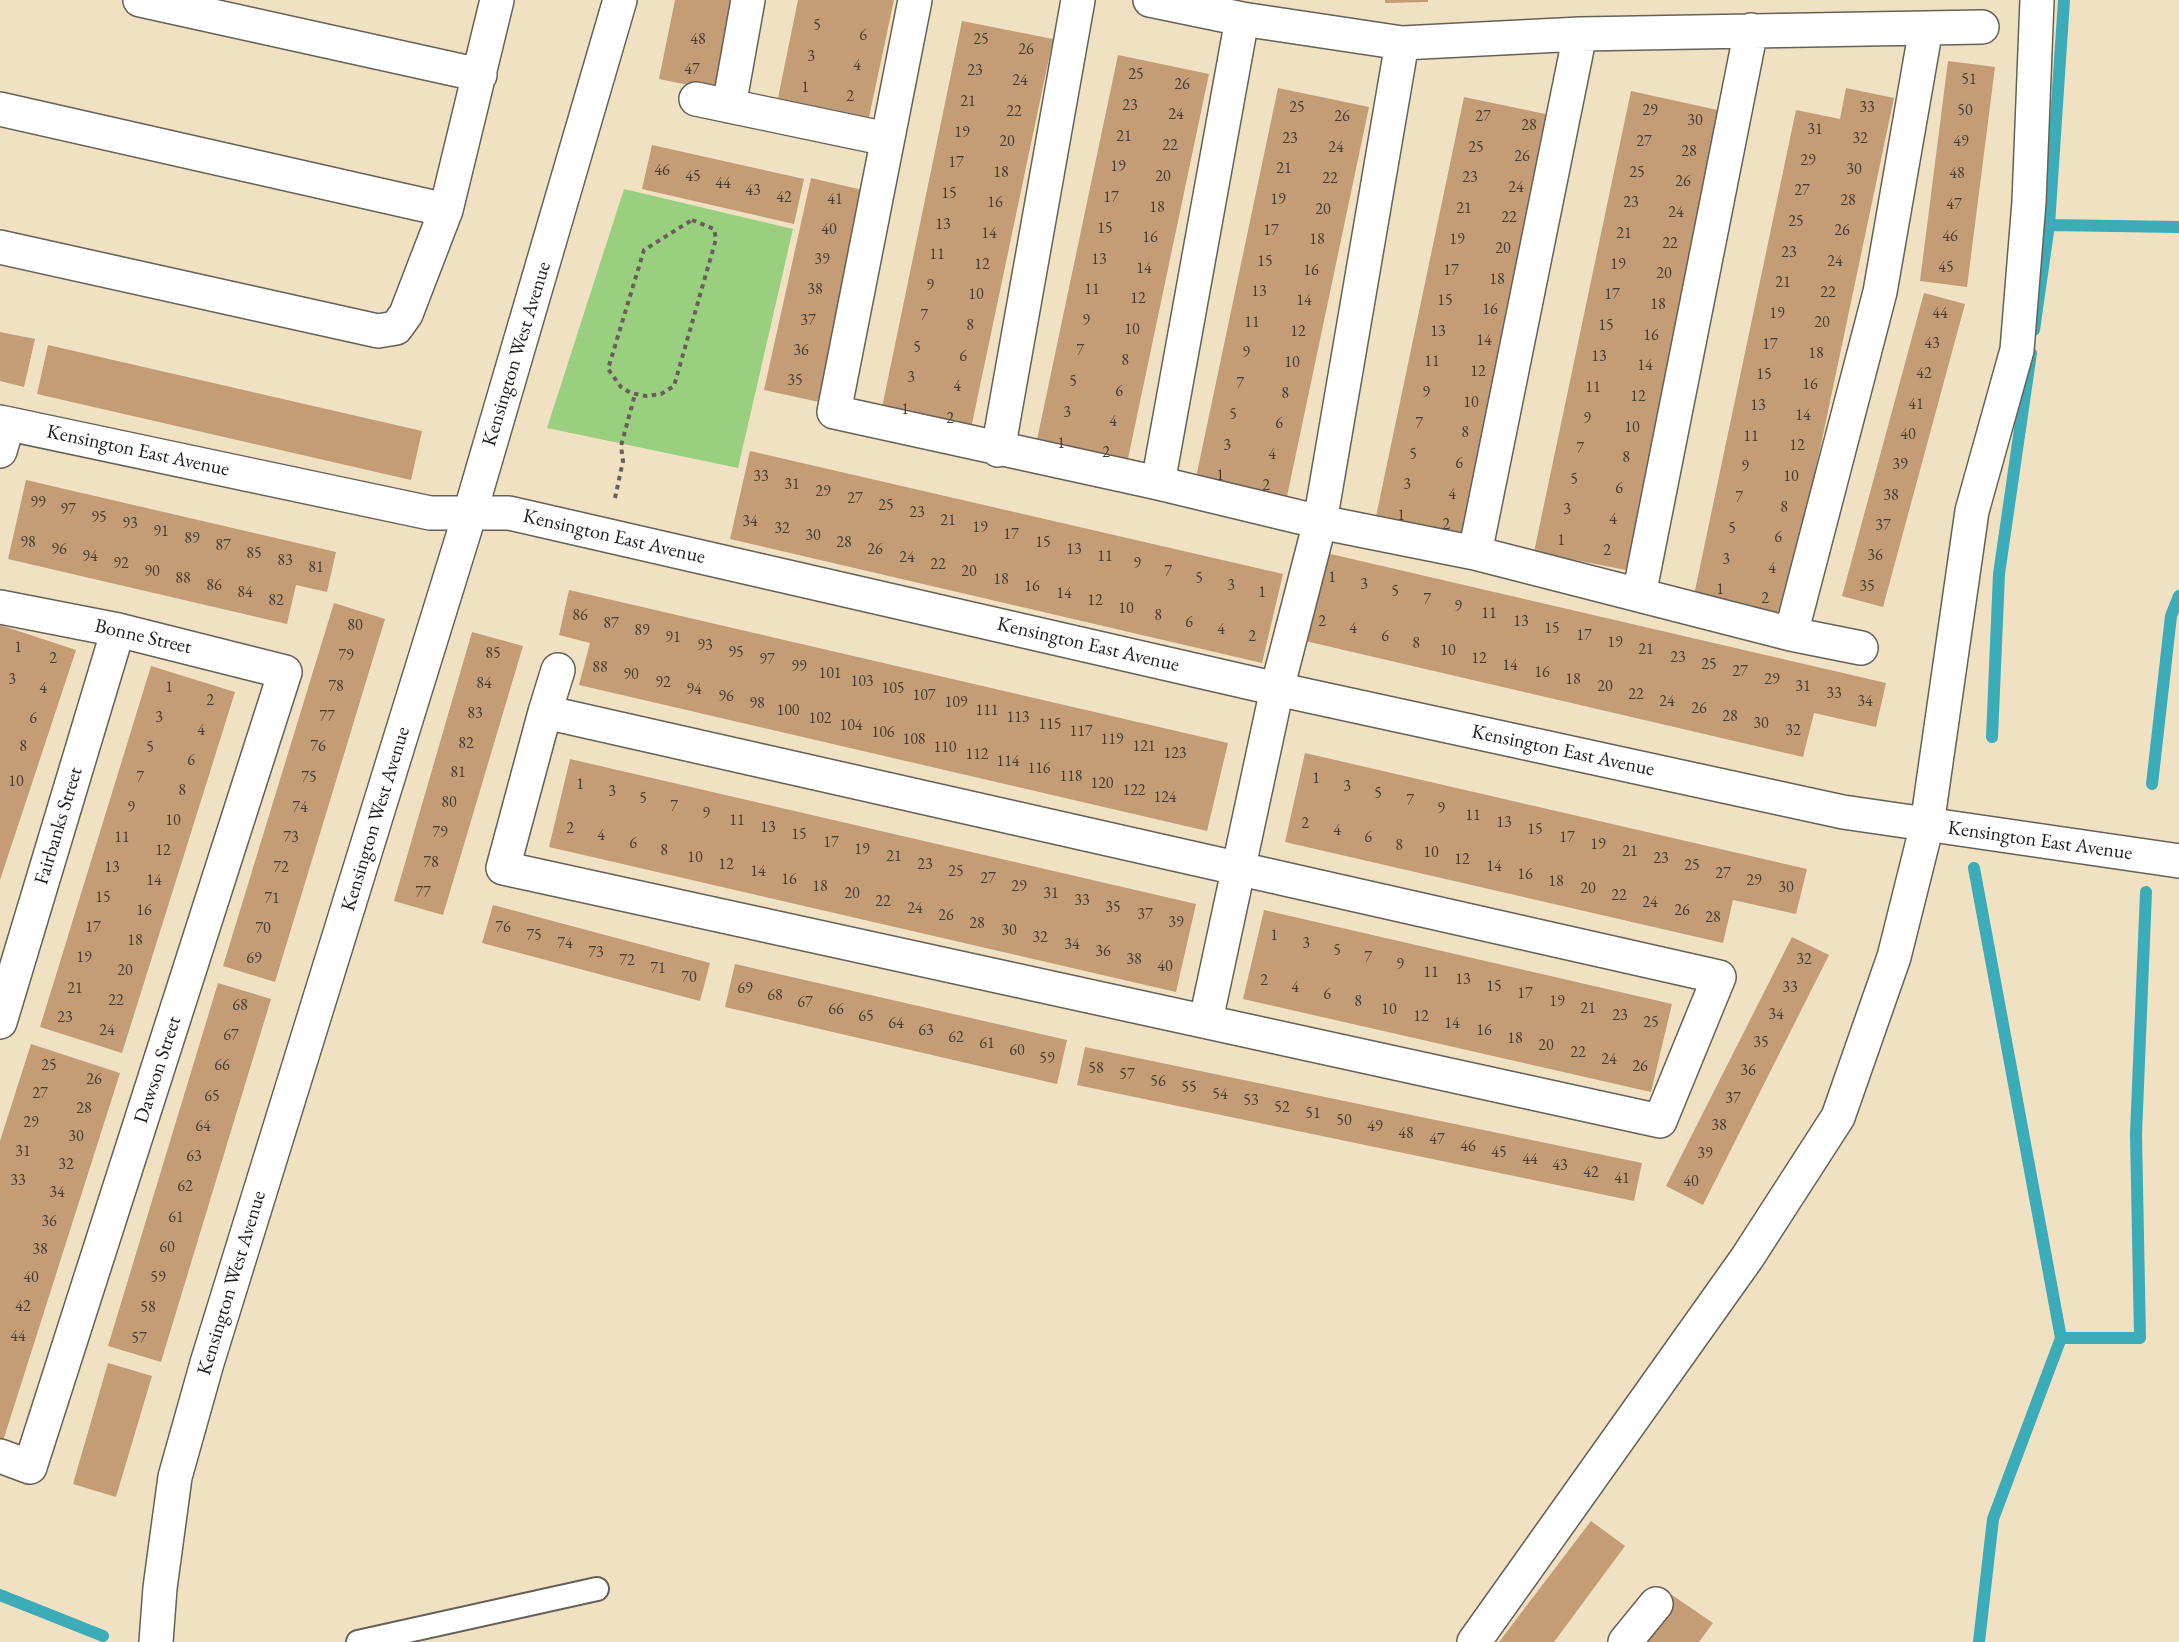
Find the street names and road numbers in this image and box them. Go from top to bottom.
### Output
street label: Kensington West Avenue [478,259,556,449]
street label: Kensington East Avenue [44,420,232,482]
street label: Kensington East Avenue [521,504,707,570]
street label: Kensington East Avenue [995,612,1181,678]
street label: Bonne Street [92,614,194,660]
street label: Kensington East Avenue [1469,720,1657,782]
street label: Kensington West Avenue [337,724,415,914]
street label: Fairbanks Street [30,764,88,888]
street label: Kensington East Avenue [1946,816,2134,866]
street label: Dawson Street [129,1013,187,1127]
street label: Kensington West Avenue [193,1188,271,1378]

